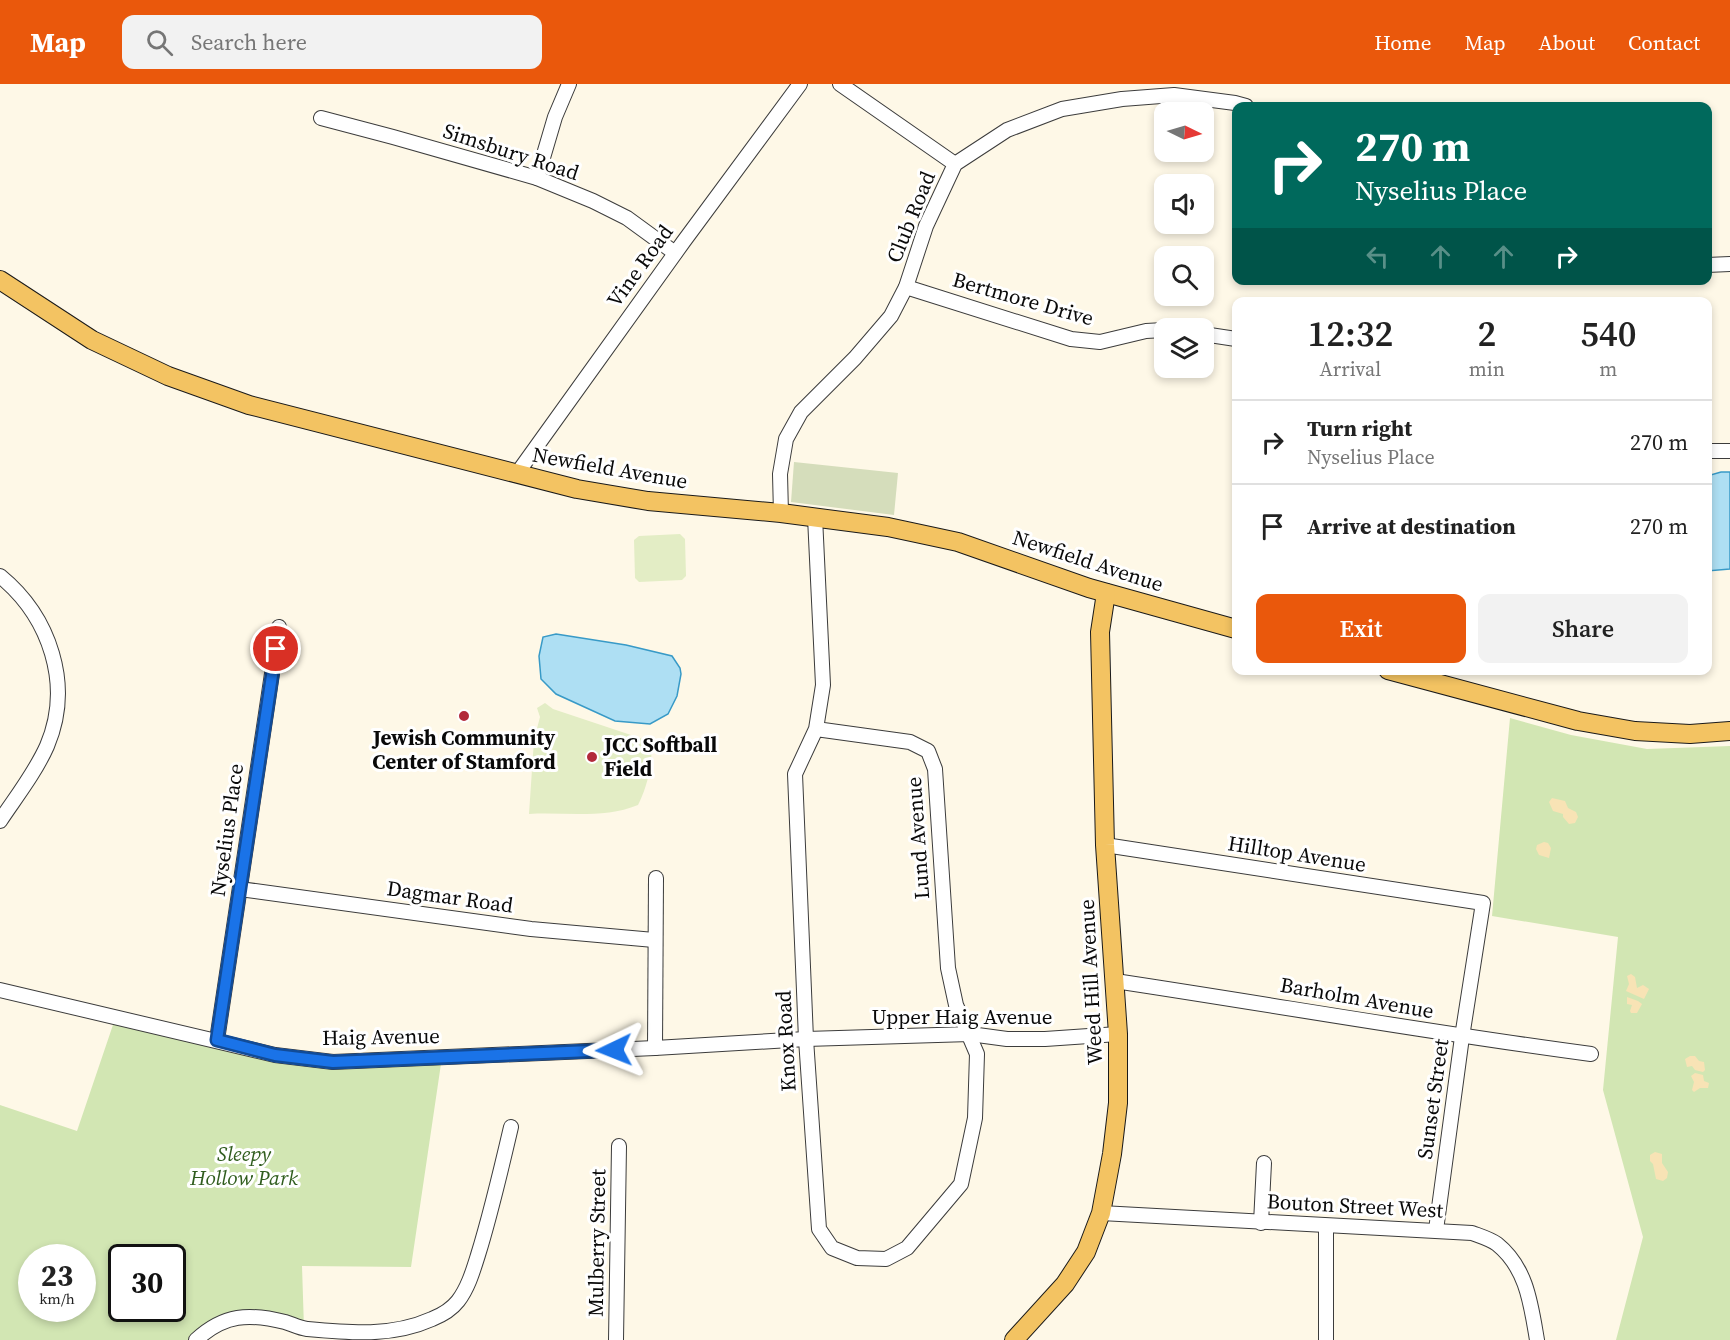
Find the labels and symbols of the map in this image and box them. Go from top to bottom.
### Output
north arrow [1154,102,1214,162]
street label: Simsbury Road [439,116,583,187]
street label: Club Road [879,167,942,267]
street label: Vine Road [600,218,680,313]
street label: Bertmore Drive [949,265,1097,332]
street label: Newfield Avenue [530,440,690,495]
street label: Newfield Avenue [1009,522,1167,599]
pin [250,623,301,674]
marker: Jewish Community Center of Stamford [457,709,471,723]
place label: Jewish Community Center of Stamford [371,723,556,776]
place label: JCC Softball Field [602,730,718,783]
marker: JCC Softball Field [585,750,599,764]
street label: Nyselius Place [203,762,250,898]
street label: Lund Avenue [899,776,936,900]
street label: Hilltop Avenue [1226,828,1368,879]
street label: Dagmar Road [385,873,515,920]
street label: Weed Hill Avenue [1072,898,1109,1066]
street label: Barholm Avenue [1278,970,1436,1025]
street label: Knox Road [768,990,803,1092]
street label: Upper Haig Avenue [872,1002,1052,1031]
position arrow [582,1018,646,1082]
street label: Haig Avenue [322,1021,440,1052]
street label: Sunset Street [1410,1037,1455,1161]
park label: Sleepy Hollow Park [189,1139,298,1192]
street label: Mulberry Street [581,1169,612,1317]
street label: Bouton Street West [1266,1186,1444,1225]
speed limit sign: 30 [108,1244,186,1322]

